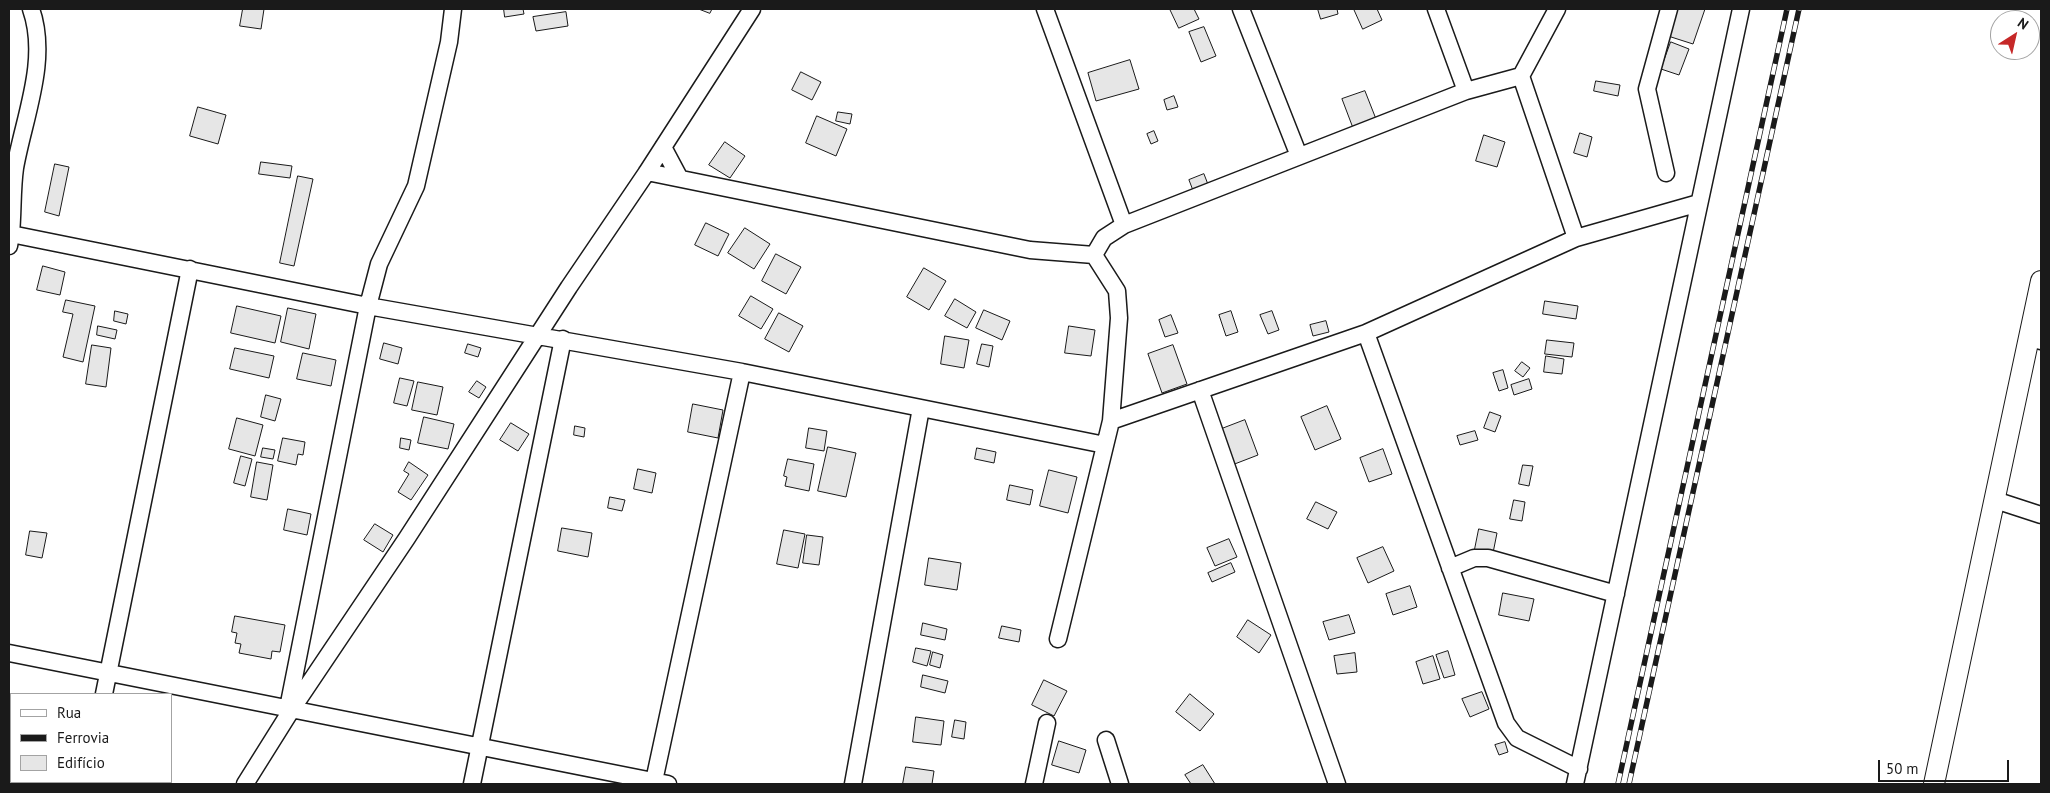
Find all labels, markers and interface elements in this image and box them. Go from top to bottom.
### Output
north arrow [1990,10,2040,60]
text: N [2014,14,2032,34]
legend [10,693,172,783]
text: Rua [57,703,81,722]
text: Ferrovia [57,728,109,747]
scale bar [1880,750,2011,782]
text: Edifício [57,753,105,772]
text: 50 m [1886,759,1919,778]

